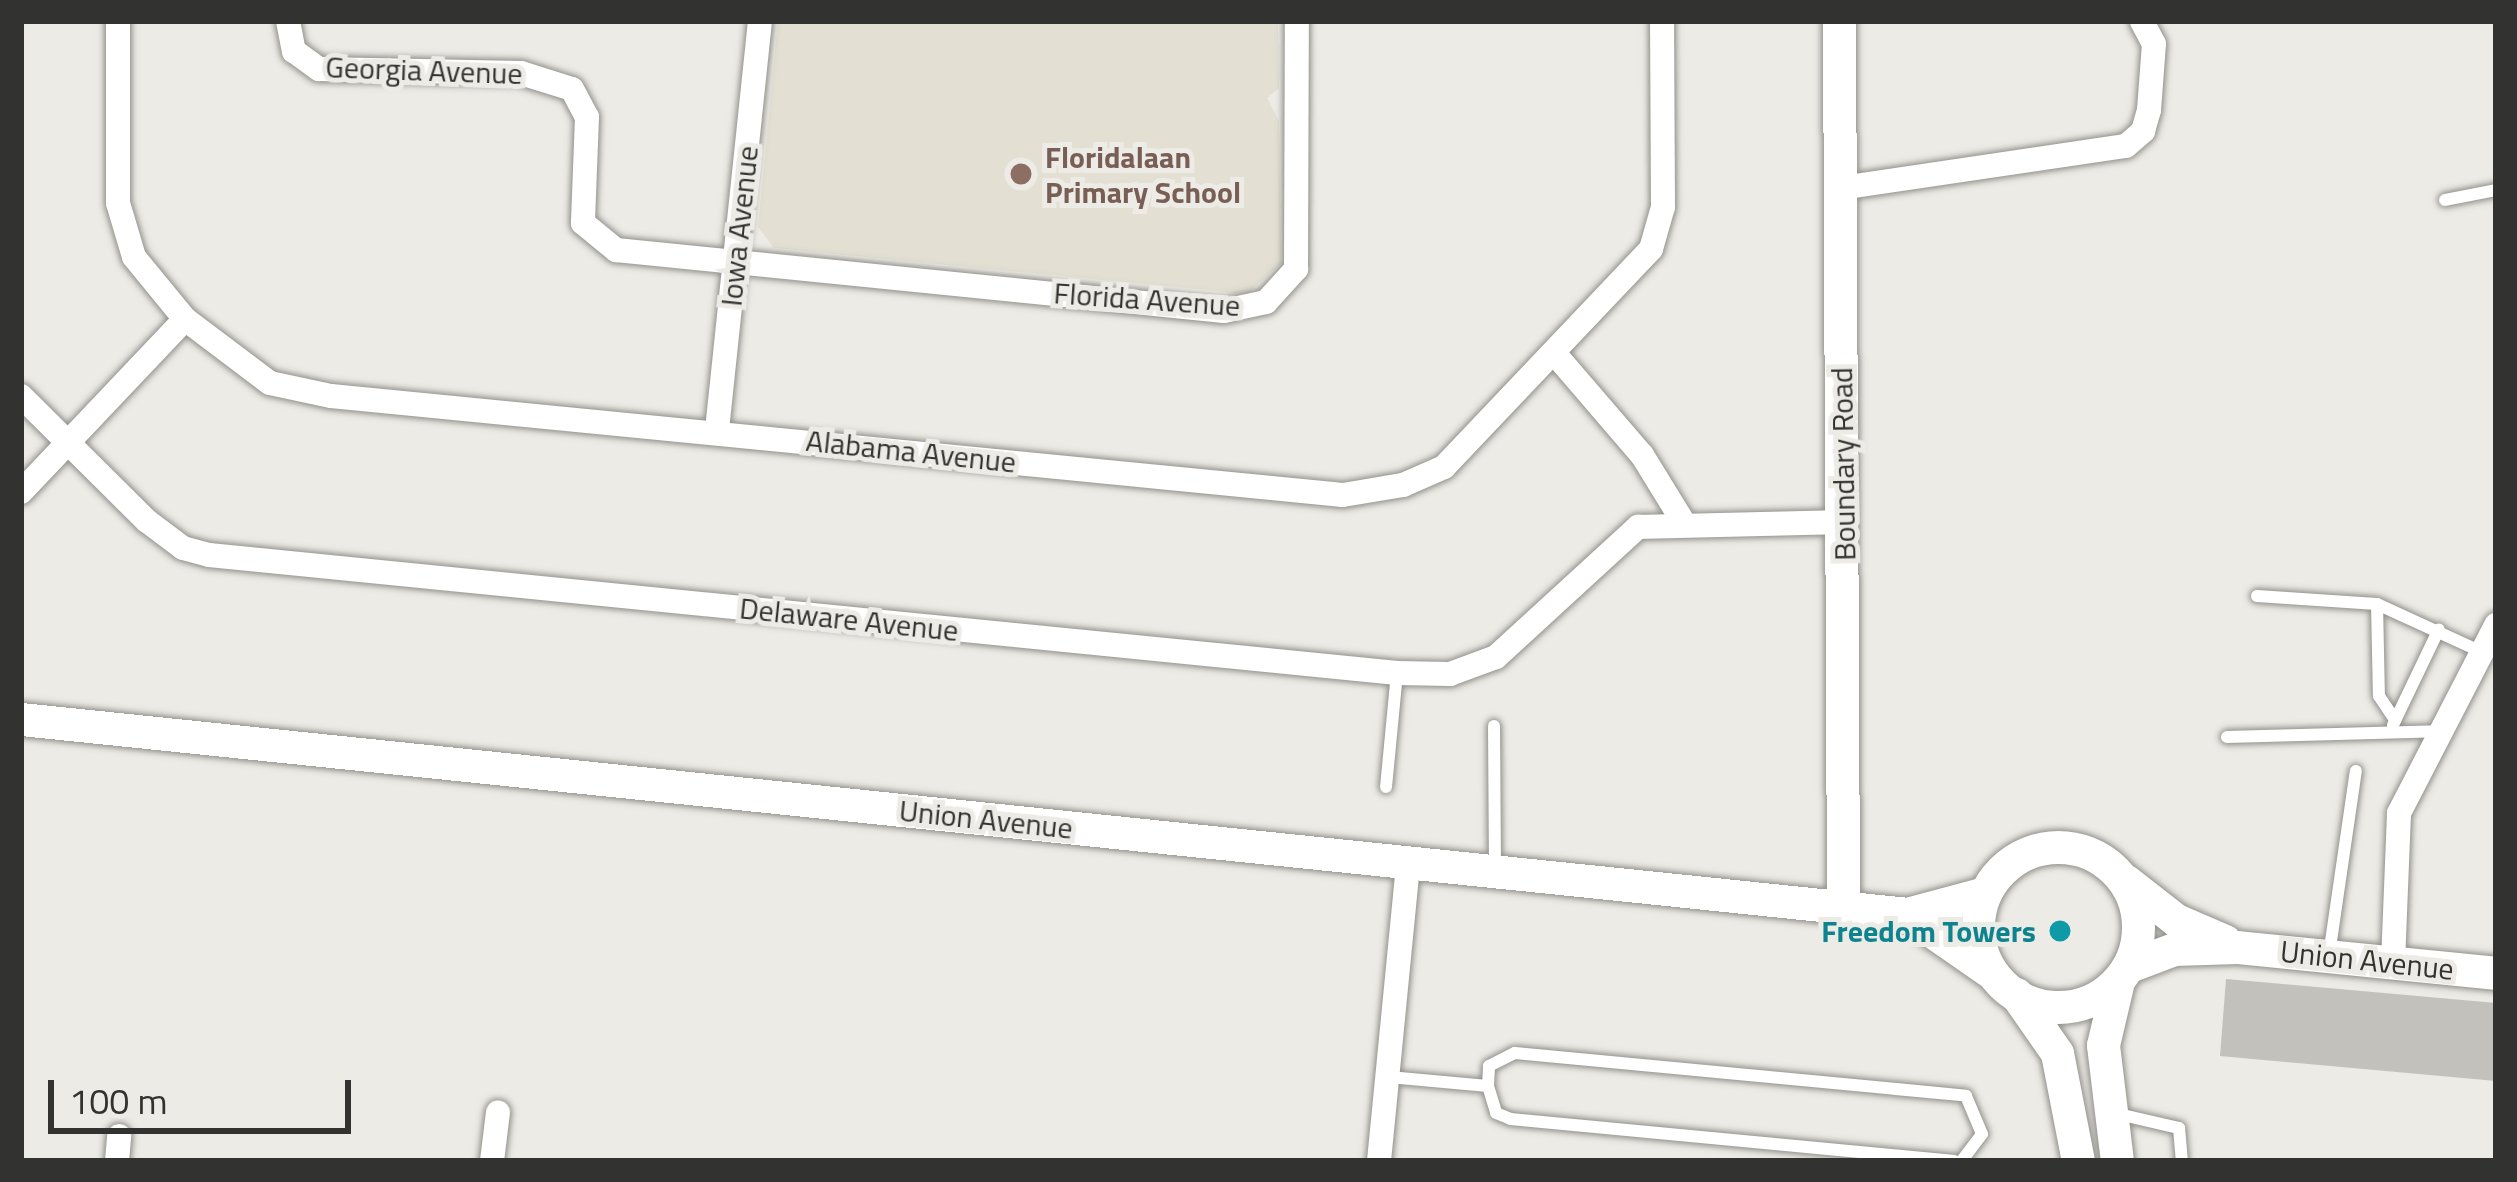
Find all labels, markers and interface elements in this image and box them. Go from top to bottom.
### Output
street label: Georgia Avenue [325,49,523,91]
place label: Floridalaan Primary School [1045,139,1241,210]
street label: Iowa Avenue [713,144,765,308]
marker: Floridalaan Primary School [1008,161,1034,187]
street label: Florida Avenue [1053,275,1241,323]
street label: Boundary Road [1823,367,1863,561]
street label: Alabama Avenue [804,422,1018,480]
street label: Delaware Avenue [738,590,960,648]
street label: Union Avenue [897,792,1075,846]
place label: Freedom Towers [1821,913,2036,949]
marker: Freedom Towers [2047,918,2073,944]
street label: Union Avenue [2278,933,2456,987]
scale bar [54,1056,357,1130]
text: 100 m [69,1073,168,1128]

